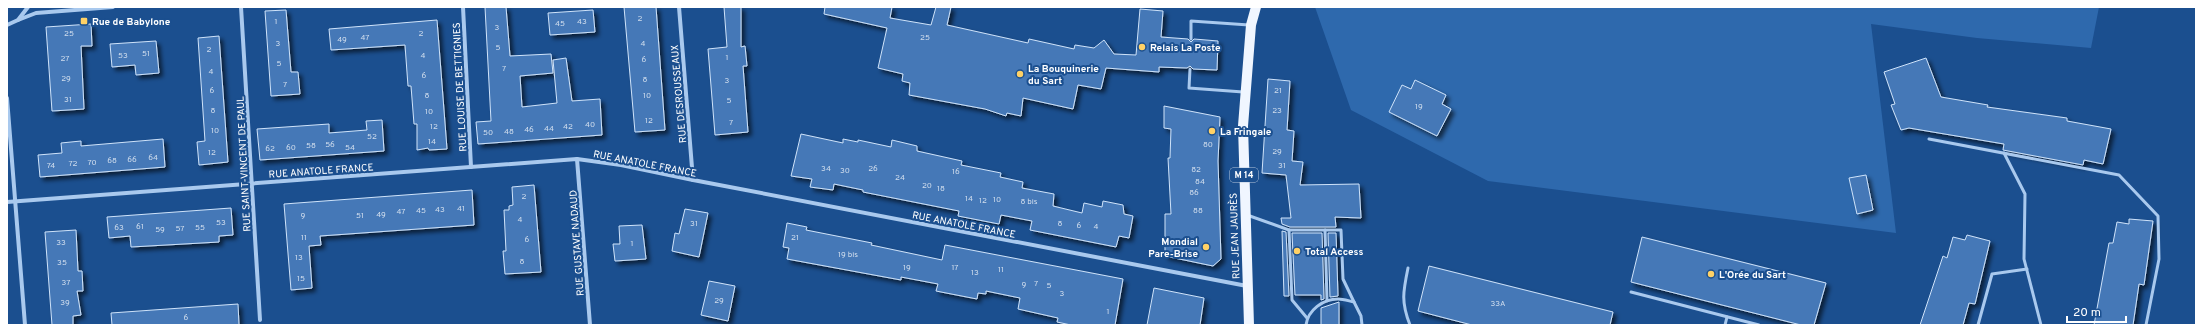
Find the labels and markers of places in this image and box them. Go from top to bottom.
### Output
marker: Rue de Babylone [79,16,89,26]
place label: Rue de Babylone [92,16,171,29]
marker: Relais La Poste [1137,42,1147,52]
place label: Relais La Poste [1150,42,1221,55]
place label: La Bouquinerie du Sart [1028,63,1099,88]
marker: La Bouquinerie du Sart [1015,69,1025,79]
marker: La Fringale [1207,126,1217,136]
place label: La Fringale [1220,126,1272,139]
place label: Mondial Pare-Brise [1148,236,1198,261]
marker: Mondial Pare-Brise [1201,242,1211,252]
marker: Total Access [1292,246,1302,256]
place label: Total Access [1305,246,1363,259]
marker: L'Orée du Sart [1706,269,1716,279]
place label: L'Orée du Sart [1719,269,1786,282]

